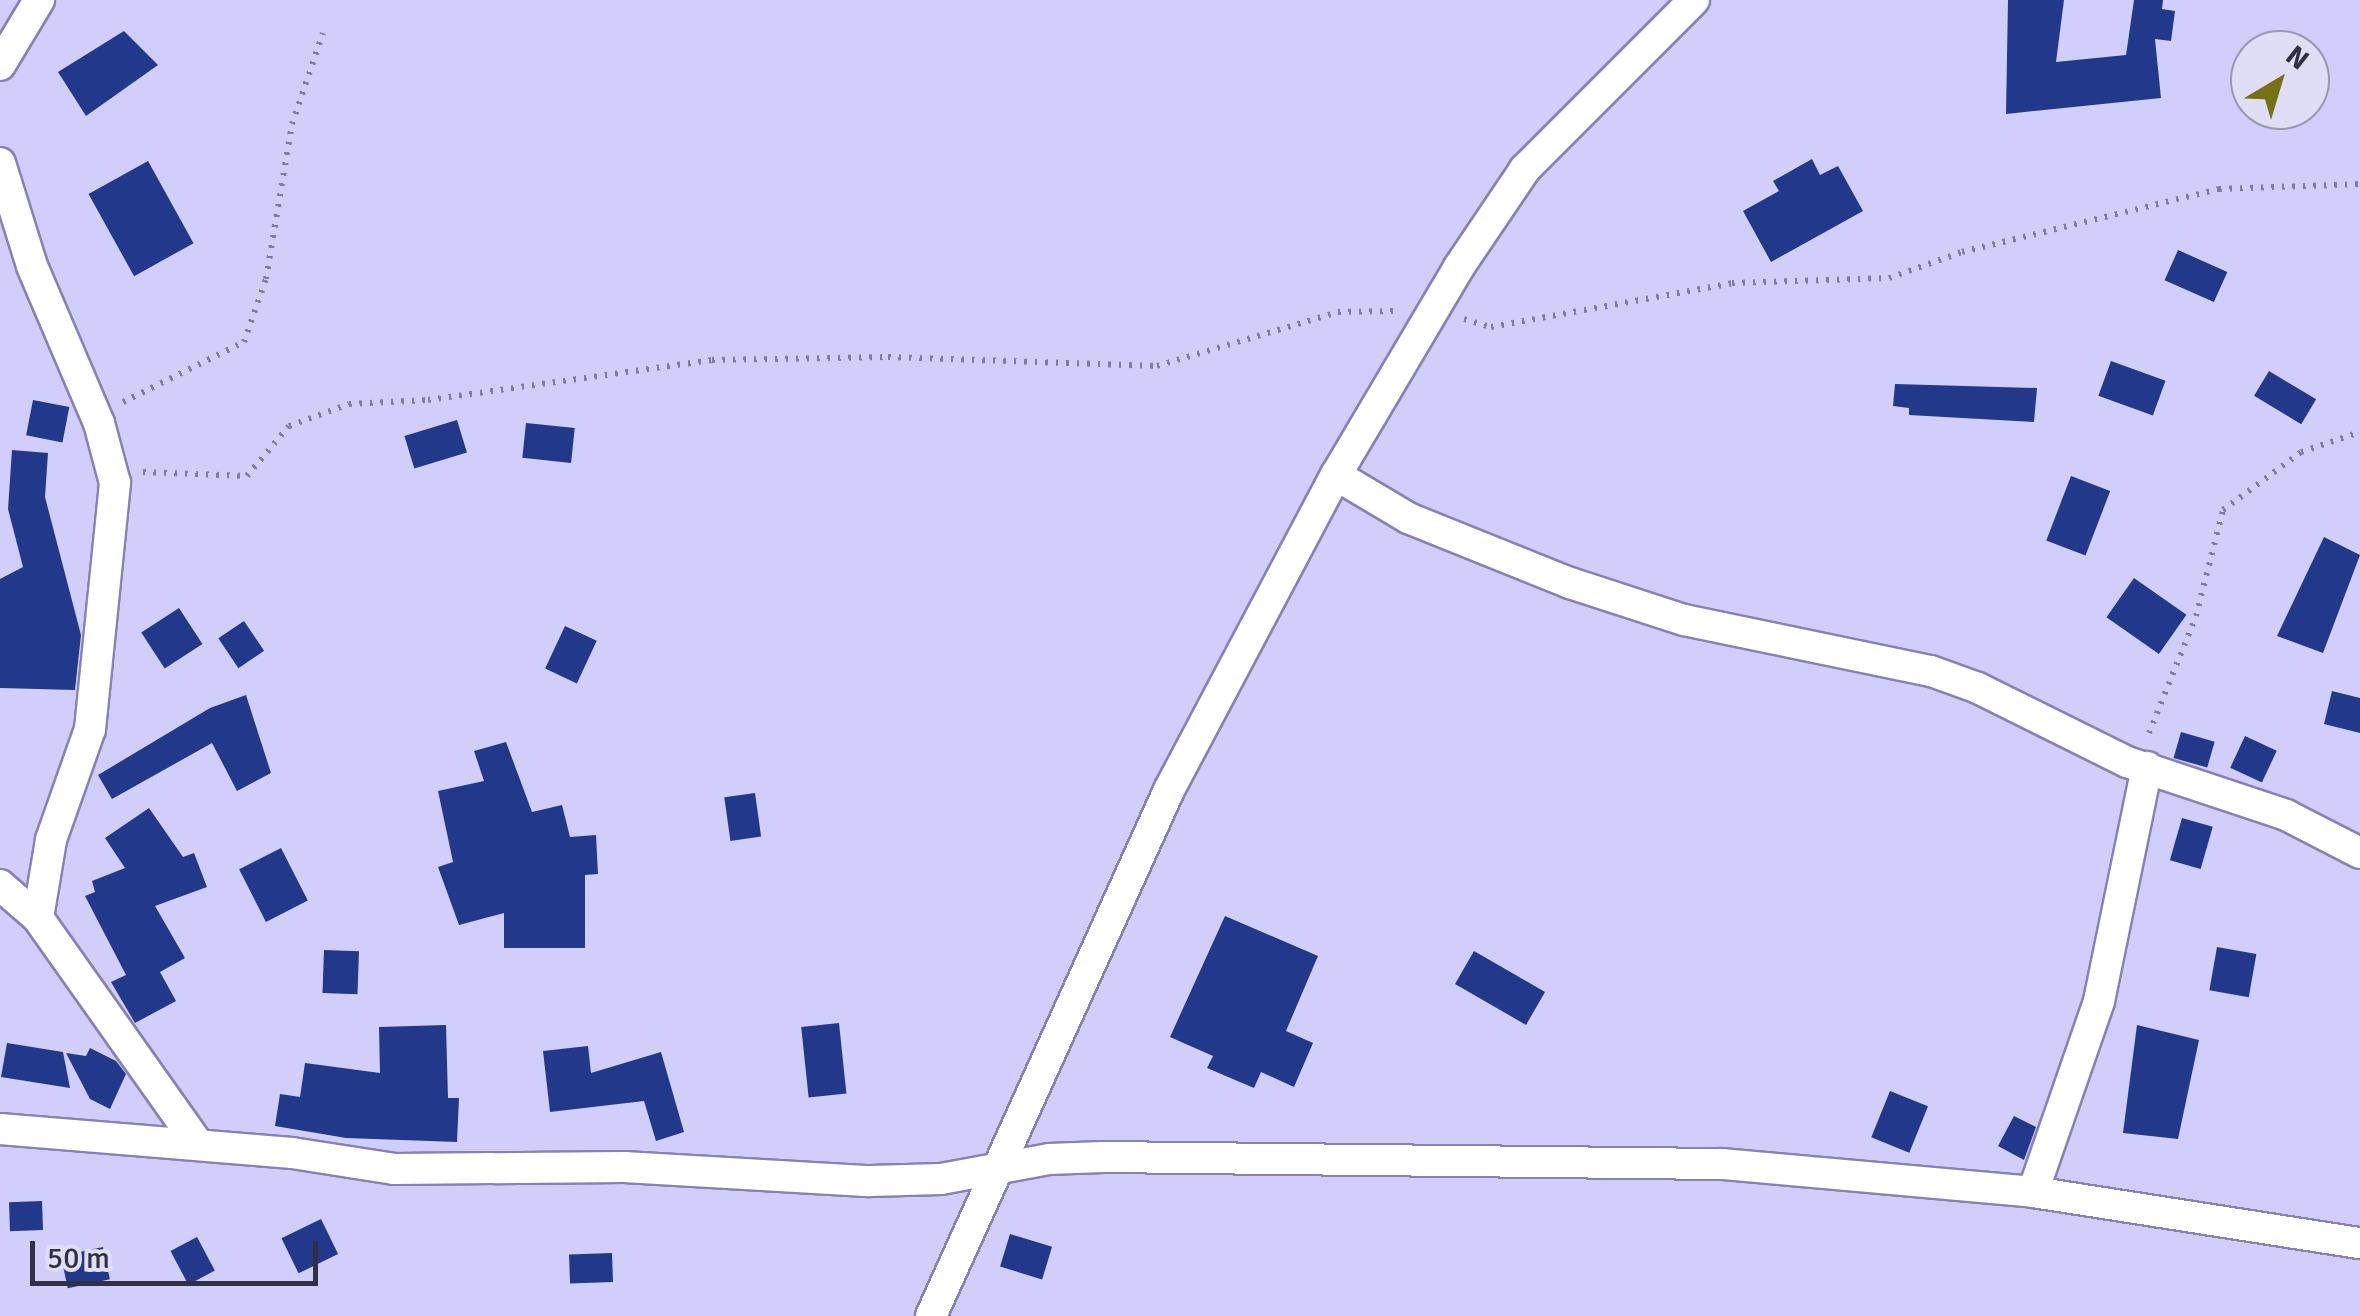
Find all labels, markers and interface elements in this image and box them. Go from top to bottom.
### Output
north arrow [2230,30,2330,130]
text: N [2279,39,2315,77]
scale bar [35,1221,322,1283]
text: 50 m [47,1240,110,1277]

